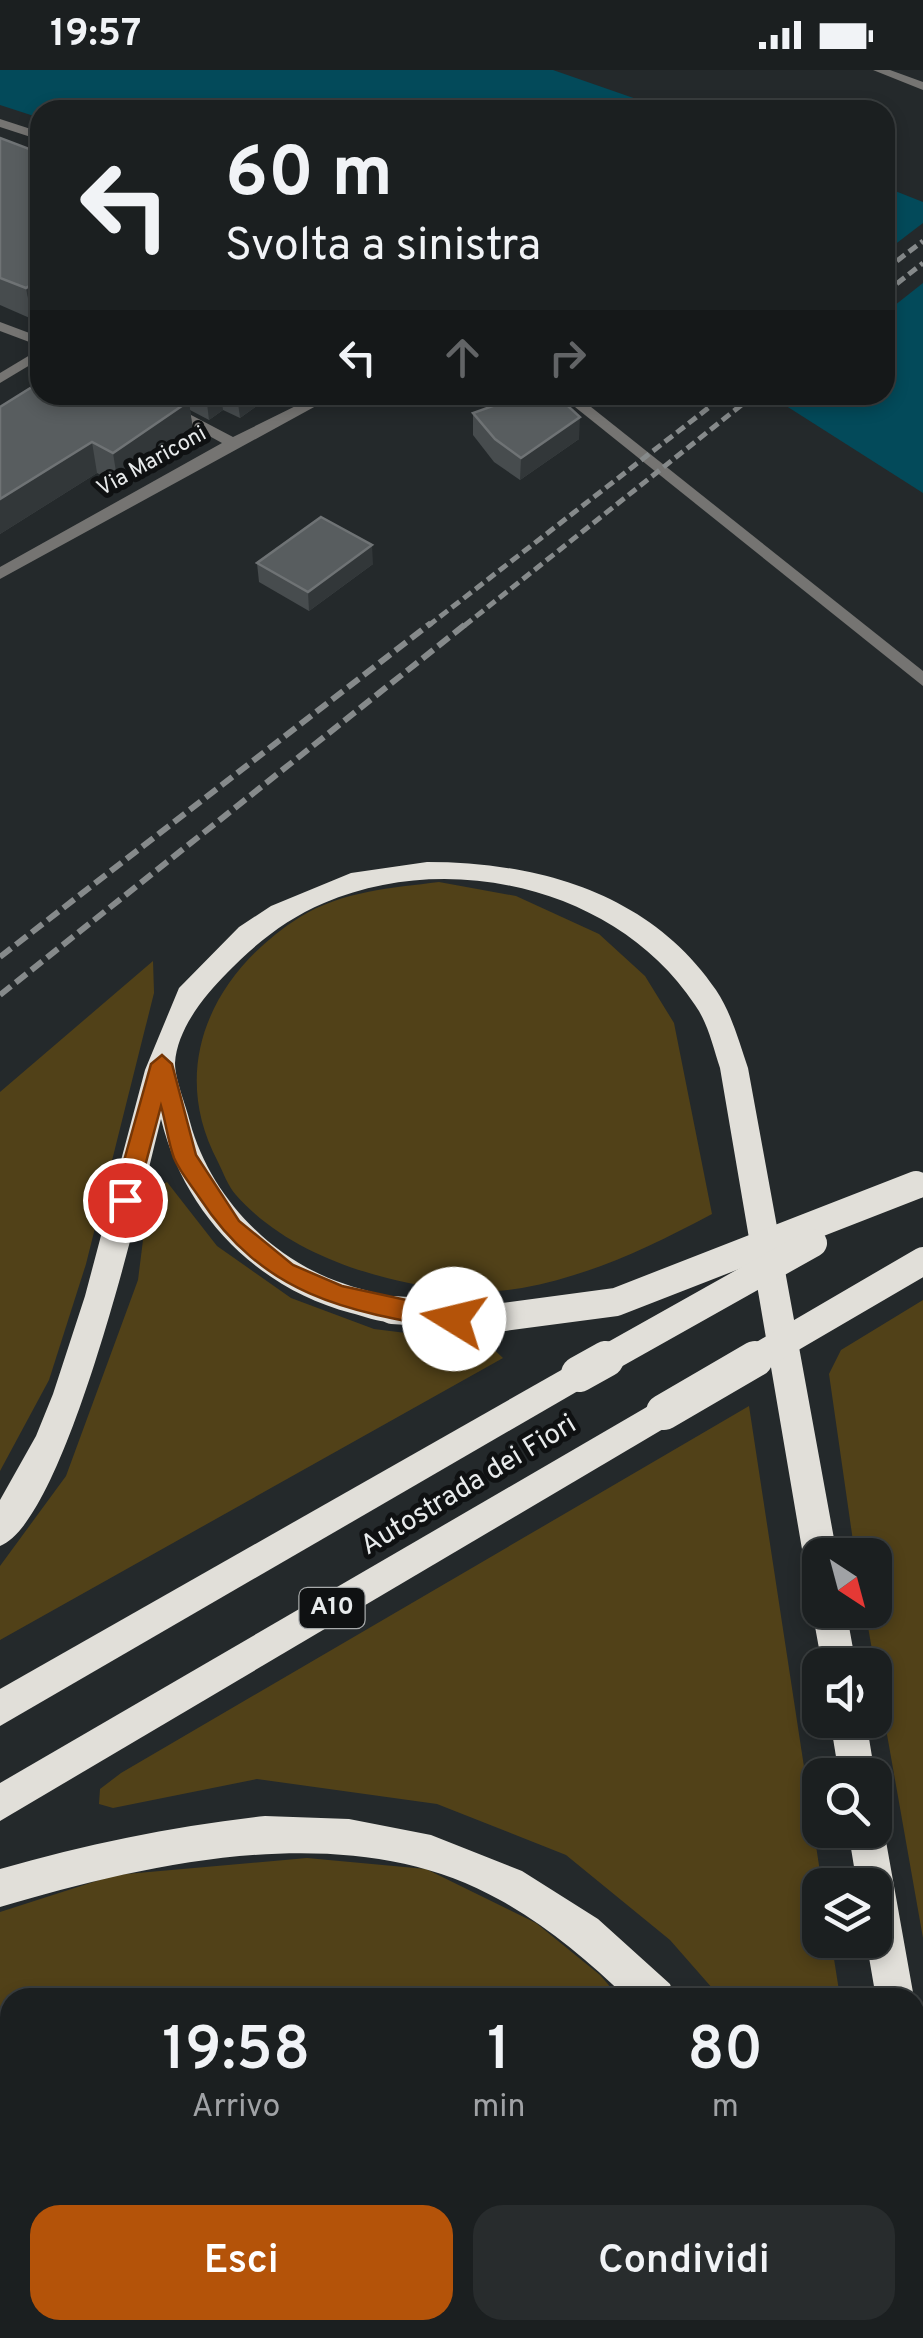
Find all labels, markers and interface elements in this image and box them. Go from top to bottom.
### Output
text: 19:57 [50,11,141,60]
text: 60 m [225,132,393,221]
icon: left [60,140,190,270]
text: Svolta a sinistra [225,219,541,276]
icon: left [330,330,385,385]
icon: ahead [435,330,490,385]
icon: right [540,330,595,385]
street label: Via Mariconi [93,421,211,503]
pin [83,1158,168,1243]
icon: arrive [98,1173,153,1228]
position arrow [402,1267,506,1371]
street label: Autostrada dei Fiori [354,1407,584,1565]
north arrow [802,1538,892,1628]
map controls [802,1538,892,1958]
road number: A10 [300,1588,364,1628]
button: sound [802,1648,892,1738]
button: search [802,1758,892,1848]
button: layers [802,1868,892,1958]
text: 19:58 [162,2015,310,2091]
text: 1 [487,2015,511,2091]
text: 80 [687,2015,763,2091]
text: Arrivo [192,2088,280,2128]
text: min [472,2088,525,2128]
text: m [712,2088,739,2128]
button: Esci [30,2205,453,2320]
button: Condividi [473,2205,895,2320]

